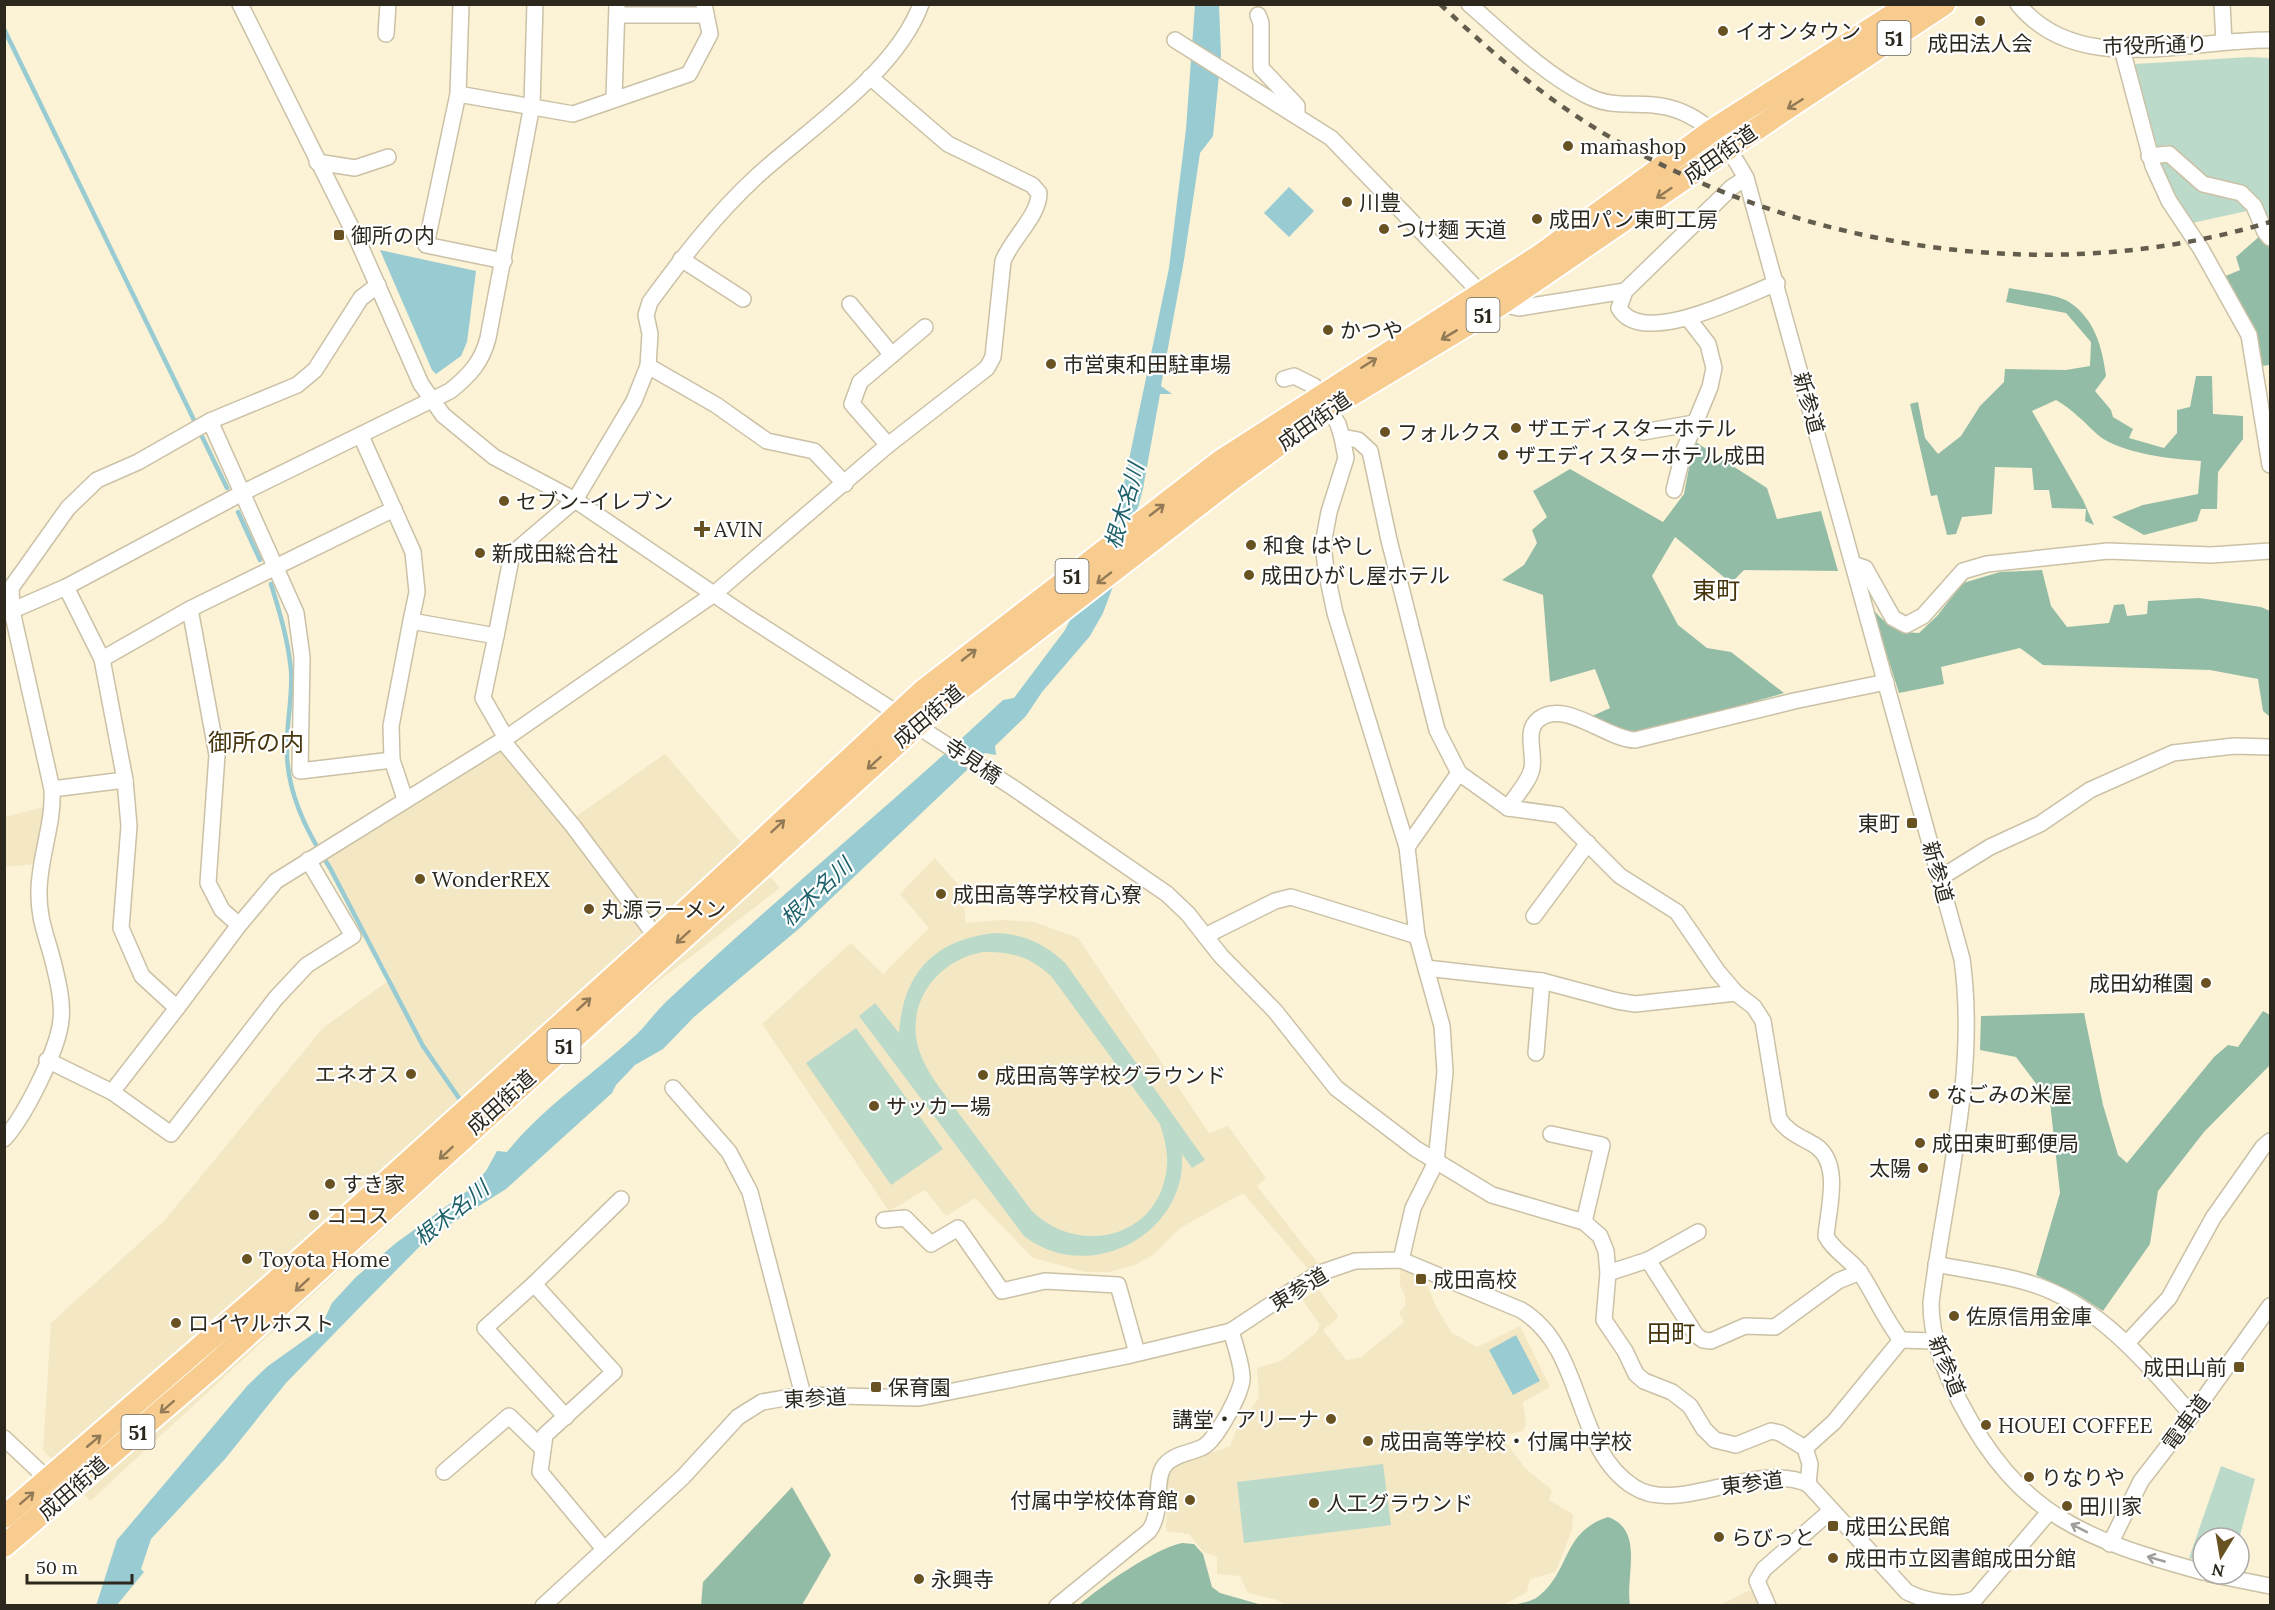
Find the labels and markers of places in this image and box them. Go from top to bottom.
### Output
marker: 成田法人会 [1973,14,1987,28]
place label: イオンタウン [1735,18,1861,45]
marker: イオンタウン [1716,24,1730,38]
place label: 成田法人会 [1928,30,2033,57]
place label: mamashop [1580,133,1686,160]
marker: mamashop [1561,139,1575,153]
place label: 川豊 [1359,189,1401,216]
marker: 川豊 [1340,195,1354,209]
place label: 成田パン東町工房 [1549,206,1718,233]
marker: 成田パン東町工房 [1530,212,1544,226]
place label: つけ麵 天道 [1396,216,1507,243]
place label: 御所の内 [351,222,435,249]
marker: つけ麵 天道 [1377,222,1391,236]
marker: 御所の内 [332,228,346,242]
place label: かつや [1340,317,1403,344]
marker: かつや [1321,323,1335,337]
place label: 市営東和田駐車場 [1063,351,1231,378]
marker: 市営東和田駐車場 [1044,357,1058,371]
place label: ザエディスターホテル [1528,415,1737,442]
place label: フォルクス [1397,419,1501,446]
marker: ザエディスターホテル [1509,421,1523,435]
marker: フォルクス [1378,425,1392,439]
place label: ザエディスターホテル成田 [1515,442,1766,469]
marker: ザエディスターホテル成田 [1496,448,1510,462]
place label: セブン-イレブン [516,488,673,515]
marker: セブン-イレブン [497,494,511,508]
place label: AVIN [713,516,763,543]
marker: AVIN [695,522,709,536]
place label: 和食 はやし [1263,532,1374,559]
marker: 和食 はやし [1244,538,1258,552]
place label: 新成田総合社 [492,540,618,567]
marker: 新成田総合社 [473,546,487,560]
place label: 成田ひがし屋ホテル [1261,562,1450,589]
marker: 成田ひがし屋ホテル [1242,568,1256,582]
place label: 東町 [1858,810,1900,837]
marker: 東町 [1905,816,1919,830]
place label: WonderREX [432,866,550,893]
marker: WonderREX [413,872,427,886]
place label: 成田高等学校育心寮 [953,881,1142,908]
marker: 成田高等学校育心寮 [934,887,948,901]
place label: 丸源ラーメン [601,896,726,923]
marker: 丸源ラーメン [582,902,596,916]
place label: 成田幼稚園 [2089,970,2194,997]
marker: 成田幼稚園 [2199,976,2213,990]
place label: エネオス [315,1061,399,1088]
place label: 成田高等学校グラウンド [995,1062,1226,1089]
marker: エネオス [404,1067,418,1081]
marker: 成田高等学校グラウンド [976,1068,990,1082]
place label: なごみの米屋 [1946,1081,2072,1108]
marker: なごみの米屋 [1927,1087,1941,1101]
place label: サッカー場 [886,1093,991,1120]
marker: サッカー場 [867,1099,881,1113]
place label: 成田東町郵便局 [1932,1130,2079,1157]
marker: 成田東町郵便局 [1913,1136,1927,1150]
place label: 太陽 [1869,1155,1911,1182]
marker: 太陽 [1916,1161,1930,1175]
place label: すき家 [342,1171,405,1198]
marker: すき家 [323,1177,337,1191]
place label: ココス [326,1202,389,1229]
marker: ココス [307,1208,321,1222]
place label: Toyota Home [259,1246,390,1273]
marker: Toyota Home [240,1252,254,1266]
place label: 成田高校 [1433,1266,1517,1293]
marker: 成田高校 [1414,1272,1428,1286]
place label: 佐原信用金庫 [1966,1303,2092,1330]
marker: 佐原信用金庫 [1947,1309,1961,1323]
place label: ロイヤルホスト [188,1310,334,1337]
marker: ロイヤルホスト [169,1316,183,1330]
place label: 成田山前 [2143,1354,2227,1381]
marker: 成田山前 [2232,1360,2246,1374]
place label: 保育園 [888,1374,951,1401]
marker: 保育園 [869,1380,883,1394]
place label: 講堂・アリーナ [1172,1406,1319,1433]
marker: 講堂・アリーナ [1324,1412,1338,1426]
place label: HOUEI COFFEE [1998,1412,2152,1439]
marker: HOUEI COFFEE [1979,1418,1993,1432]
place label: 成田高等学校・付属中学校 [1380,1428,1632,1455]
marker: 成田高等学校・付属中学校 [1361,1434,1375,1448]
place label: りなりや [2041,1464,2125,1491]
marker: りなりや [2022,1470,2036,1484]
place label: 付属中学校体育館 [1010,1487,1178,1514]
place label: 人工グラウンド [1326,1490,1473,1517]
marker: 付属中学校体育館 [1183,1493,1197,1507]
place label: 田川家 [2079,1493,2142,1520]
marker: 人工グラウンド [1307,1496,1321,1510]
marker: 田川家 [2060,1499,2074,1513]
place label: 成田公民館 [1845,1513,1950,1540]
marker: 成田公民館 [1826,1519,1840,1533]
place label: らびっと [1731,1524,1815,1551]
marker: らびっと [1712,1530,1726,1544]
place label: 成田市立図書館成田分館 [1845,1545,2076,1572]
marker: 成田市立図書館成田分館 [1826,1551,1840,1565]
place label: 永興寺 [931,1566,994,1593]
marker: 永興寺 [912,1572,926,1586]

